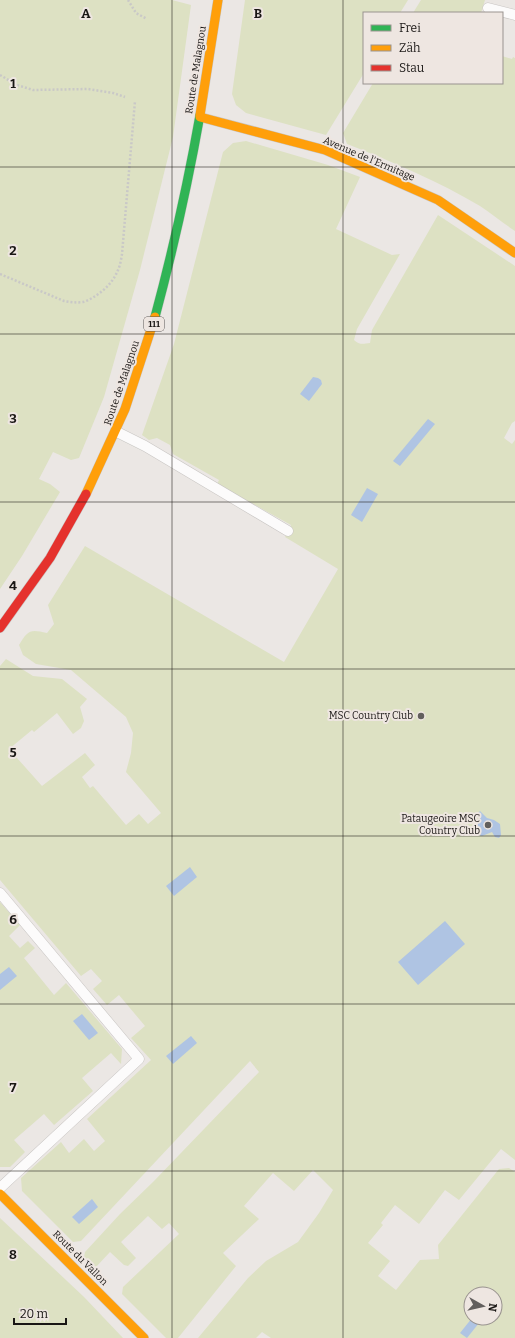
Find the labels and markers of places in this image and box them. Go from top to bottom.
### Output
place label: MSC Country Club [329,710,413,722]
marker: MSC Country Club [416,711,426,721]
place label: Pataugeoire MSC Country Club [401,813,480,837]
marker: Pataugeoire MSC Country Club [483,820,493,830]

